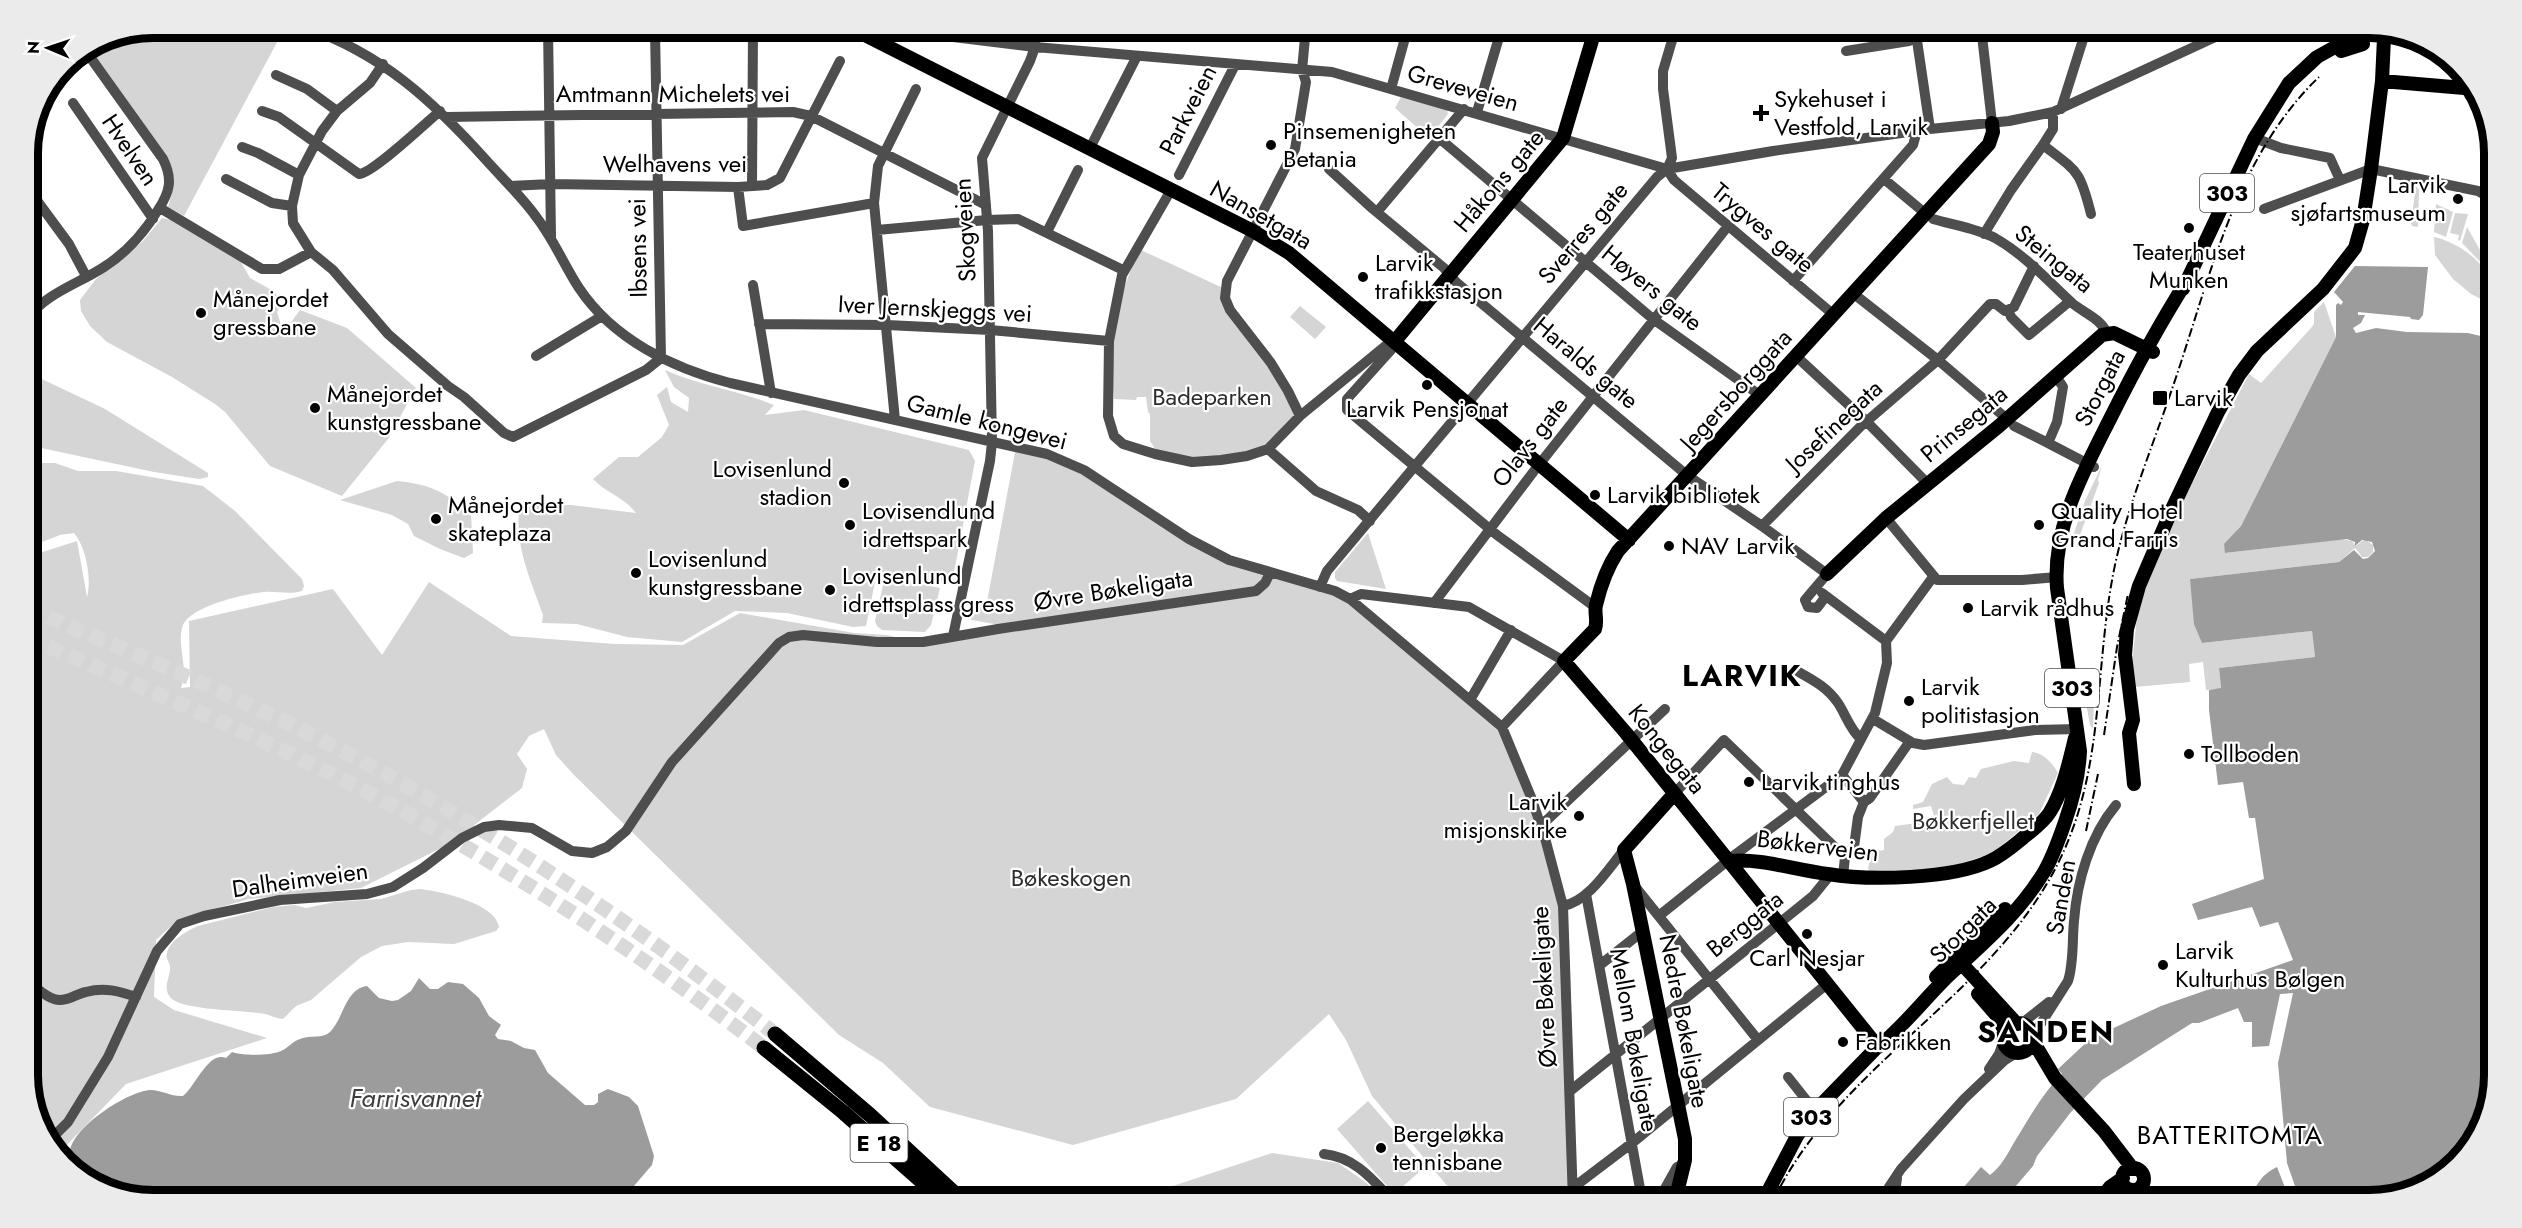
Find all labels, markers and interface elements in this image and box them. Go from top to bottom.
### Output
north arrow [18,18,78,78]
text: N [22,41,45,54]
street label: Greveveien [1403,55,1523,120]
street label: Parkveien [1150,59,1225,161]
street label: Amtmann Michelets vei [556,76,790,111]
place label: Sykehuset i Vestfold, Larvik [1774,81,1929,144]
marker: Sykehuset i Vestfold, Larvik [1752,104,1770,122]
street label: Hvelven [93,107,167,193]
place label: Pinsemenigheten Betania [1283,113,1456,176]
street label: Håkons gate [1445,122,1552,240]
marker: Pinsemenigheten Betania [1264,138,1278,152]
street label: Welhavens vei [603,146,747,181]
place label: Larvik sjøfartsmuseum [2290,167,2446,230]
street label: Nansetgata [1204,171,1319,258]
street label: Sverres gate [1529,174,1636,292]
street label: Trygves gate [1704,174,1822,281]
road number: 303 [2200,174,2254,212]
street label: Skogveien [944,177,985,283]
marker: Larvik sjøfartsmuseum [2451,192,2465,206]
street label: Ibsens vei [619,198,656,298]
street label: Steingata [2007,216,2101,301]
marker: Teaterhuset Munken [2182,221,2196,235]
place label: Teaterhuset Munken [2133,234,2245,297]
street label: Høyers gate [1594,236,1710,339]
place label: Larvik trafikkstasjon [1375,245,1503,308]
marker: Larvik trafikkstasjon [1356,270,1370,284]
place label: Månejordet gressbane [213,281,328,344]
street label: Iver Jernskjeggs vei [837,286,1033,331]
marker: Månejordet gressbane [194,306,208,320]
street label: Haralds gate [1526,308,1647,417]
street label: Jegersborggata [1669,321,1800,460]
street label: Storgata [2065,343,2134,432]
street label: Josefinegata [1775,371,1890,482]
place label: Månejordet kunstgressbane [327,376,481,439]
street label: Prinsegata [1912,377,2015,471]
marker: Larvik Pensjonat [1420,378,1434,392]
park label: Badeparken [1152,379,1272,414]
place label: Larvik [2174,380,2233,415]
street label: Gamle kongevei [903,385,1071,458]
street label: Olavs gate [1483,389,1576,495]
marker: Larvik [2151,389,2169,407]
place label: Larvik Pensjonat [1346,391,1508,426]
marker: Månejordet kunstgressbane [308,401,322,415]
place label: Lovisenlund stadion [713,451,832,514]
marker: Lovisenlund stadion [837,476,851,490]
place label: Larvik bibliotek [1607,477,1760,512]
place label: Månejordet skateplaza [448,487,563,550]
marker: Larvik bibliotek [1588,488,1602,502]
place label: Lovisendlund idrettspark [862,493,995,556]
place label: Quality Hotel Grand Farris [2051,493,2183,556]
marker: Månejordet skateplaza [429,512,443,526]
marker: Lovisendlund idrettspark [843,518,857,532]
marker: Quality Hotel Grand Farris [2032,518,2046,532]
place label: NAV Larvik [1681,528,1795,563]
marker: NAV Larvik [1662,539,1676,553]
place label: Lovisenlund kunstgressbane [648,541,802,604]
place label: Lovisenlund idrettsplass gress [842,558,1014,621]
street label: Øvre Bøkeligata [1031,560,1195,619]
marker: Lovisenlund kunstgressbane [629,566,643,580]
marker: Lovisenlund idrettsplass gress [823,583,837,597]
place label: Larvik rådhus [1980,590,2114,625]
marker: Larvik rådhus [1961,601,1975,615]
district label: LARVIK [1682,654,1802,697]
place label: Larvik politistasjon [1921,669,2040,732]
road number: 303 [2045,669,2099,707]
marker: Larvik politistasjon [1902,694,1916,708]
street label: Kongegata [1620,696,1715,801]
place label: Tollboden [2201,736,2299,771]
marker: Tollboden [2182,747,2196,761]
place label: Larvik tinghus [1761,764,1900,799]
marker: Larvik tinghus [1742,775,1756,789]
place label: Larvik misjonskirke [1443,784,1567,847]
park label: Bøkkerfjellet [1912,803,2034,838]
marker: Larvik misjonskirke [1572,809,1586,823]
street label: Bøkkerveien [1755,821,1881,870]
street label: Dalheimveien [230,853,370,906]
street label: Sanden [2037,856,2084,937]
park label: Bøkeskogen [1011,860,1131,895]
street label: Berggata [1699,882,1791,965]
street label: Storgata [1921,888,2004,971]
street label: Øvre Bøkeligate [1522,905,1565,1069]
marker: Carl Nesjar [1800,927,1814,941]
street label: Nedre Bøkeligate [1650,931,1718,1111]
place label: Larvik Kulturhus Bølgen [2175,933,2345,996]
place label: Carl Nesjar [1749,940,1865,975]
street label: Mellom Bøkeligate [1601,945,1668,1135]
marker: Larvik Kulturhus Bølgen [2156,958,2170,972]
district label: SANDEN [1977,1010,2115,1053]
place label: Fabrikken [1855,1024,1952,1059]
marker: Fabrikken [1836,1035,1850,1049]
water label: Farrisvannet [349,1079,482,1117]
road number: 303 [1784,1098,1838,1136]
place label: Bergeløkka tennisbane [1393,1116,1504,1179]
district label: BATTERITOMTA [2137,1116,2323,1154]
road number: E 18 [850,1124,908,1162]
marker: Bergeløkka tennisbane [1374,1141,1388,1155]

